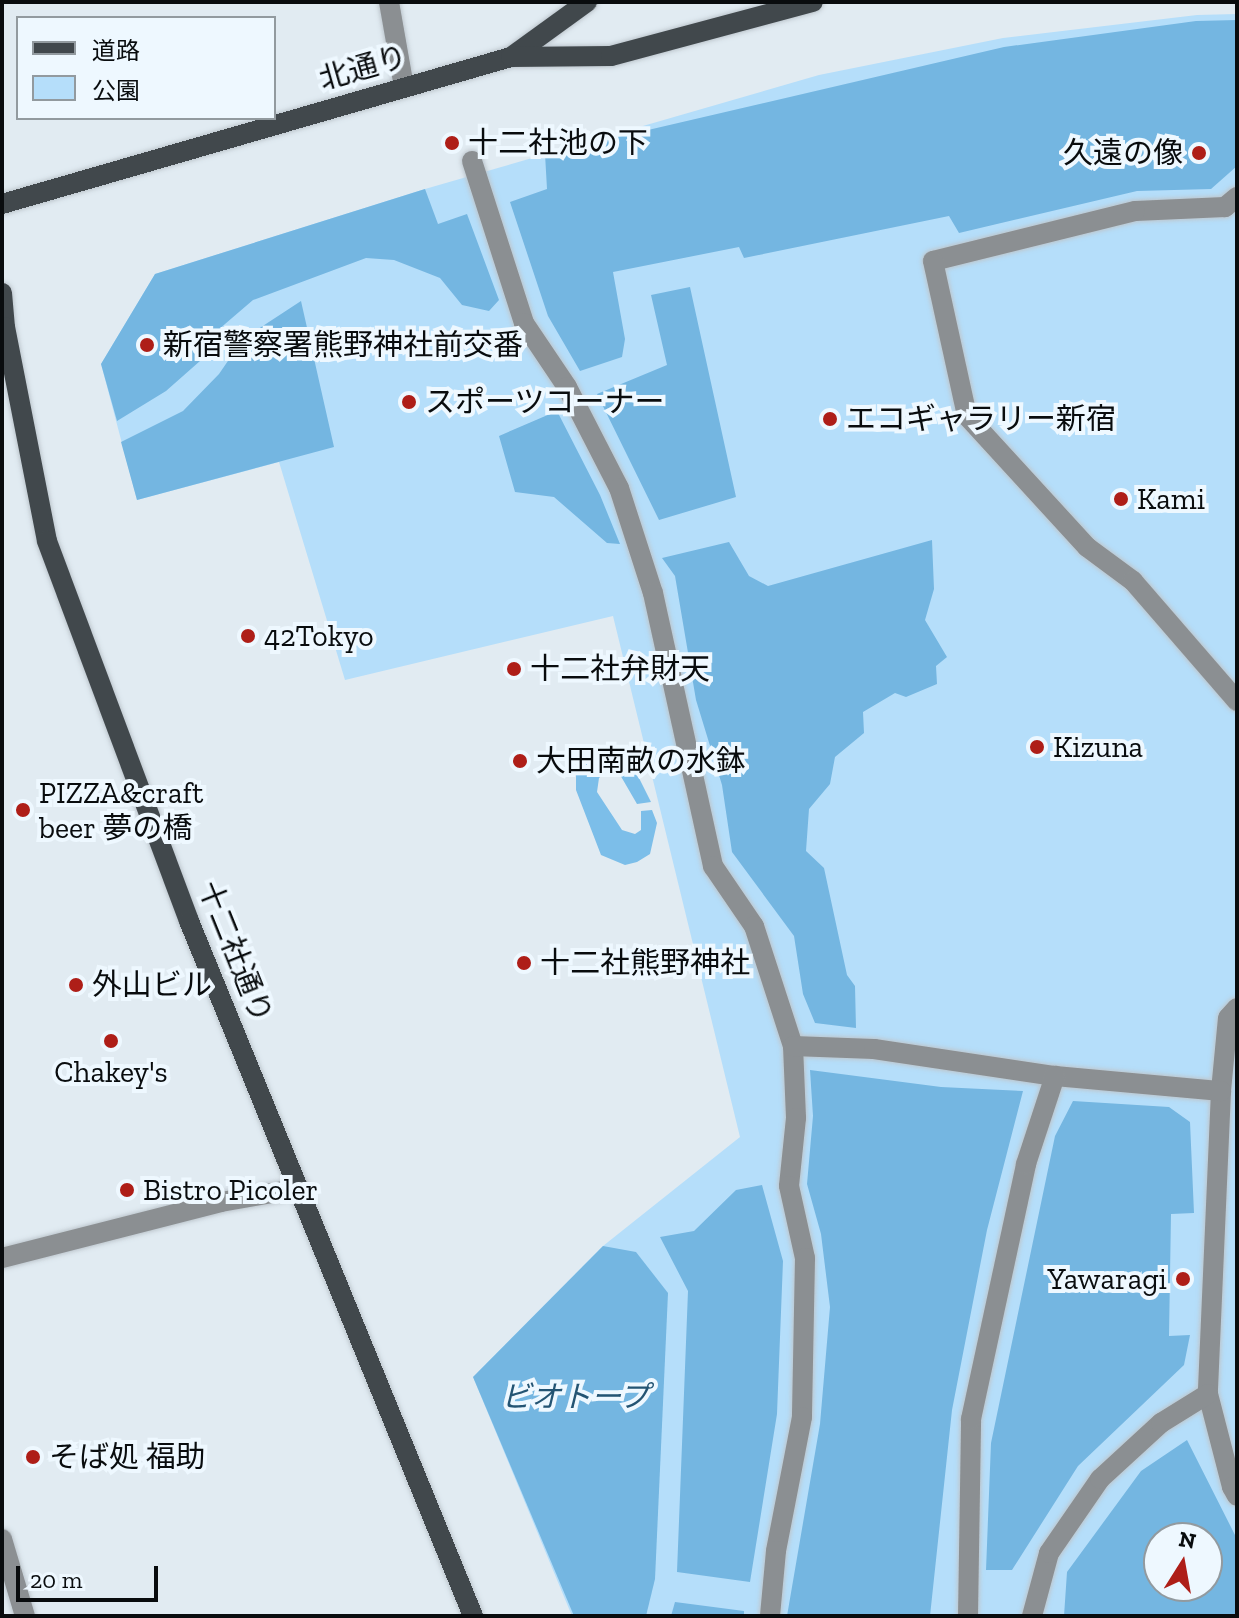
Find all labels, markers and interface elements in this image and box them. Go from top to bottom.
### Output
legend [16,16,276,120]
text: 道路 [92,36,140,65]
street label: 北通り [315,38,411,98]
text: 公園 [92,76,140,105]
place label: 十二社池の下 [468,125,648,161]
marker: 十二社池の下 [443,134,461,152]
place label: 久遠の像 [1063,135,1183,171]
marker: 久遠の像 [1190,144,1208,162]
place label: 新宿警察署熊野神社前交番 [163,327,523,363]
marker: 新宿警察署熊野神社前交番 [138,336,156,354]
place label: スポーツコーナー [425,384,665,420]
marker: スポーツコーナー [400,393,418,411]
place label: エコギャラリー新宿 [846,401,1116,437]
marker: エコギャラリー新宿 [821,410,839,428]
place label: Kami [1137,481,1205,517]
marker: Kami [1112,490,1130,508]
place label: 42Tokyo [264,618,374,654]
marker: 42Tokyo [239,627,257,645]
place label: 十二社弁財天 [530,651,710,687]
marker: 十二社弁財天 [505,660,523,678]
place label: Kizuna [1053,729,1143,765]
marker: Kizuna [1028,738,1046,756]
place label: 大田南畝の水鉢 [536,743,746,779]
marker: 大田南畝の水鉢 [511,752,529,770]
place label: PIZZA&craft beer 夢の橋 [39,775,203,846]
marker: PIZZA&craft beer 夢の橋 [14,801,32,819]
street label: 十二社通り [190,876,280,1028]
place label: 十二社熊野神社 [540,945,750,981]
marker: 十二社熊野神社 [515,954,533,972]
place label: 外山ビル [92,967,212,1003]
marker: 外山ビル [67,976,85,994]
marker: Chakey's [102,1032,120,1050]
place label: Chakey's [54,1054,168,1090]
place label: Bistro Picoler [143,1172,318,1208]
marker: Bistro Picoler [118,1181,136,1199]
place label: Yawaragi [1047,1261,1167,1297]
marker: Yawaragi [1174,1270,1192,1288]
park label: ビオトープ [500,1379,650,1415]
place label: そば処 福助 [49,1439,206,1475]
marker: そば処 福助 [24,1448,42,1466]
north arrow [1143,1522,1223,1602]
text: N [1176,1525,1198,1555]
scale bar [20,1550,162,1600]
text: 20 m [30,1565,82,1594]

